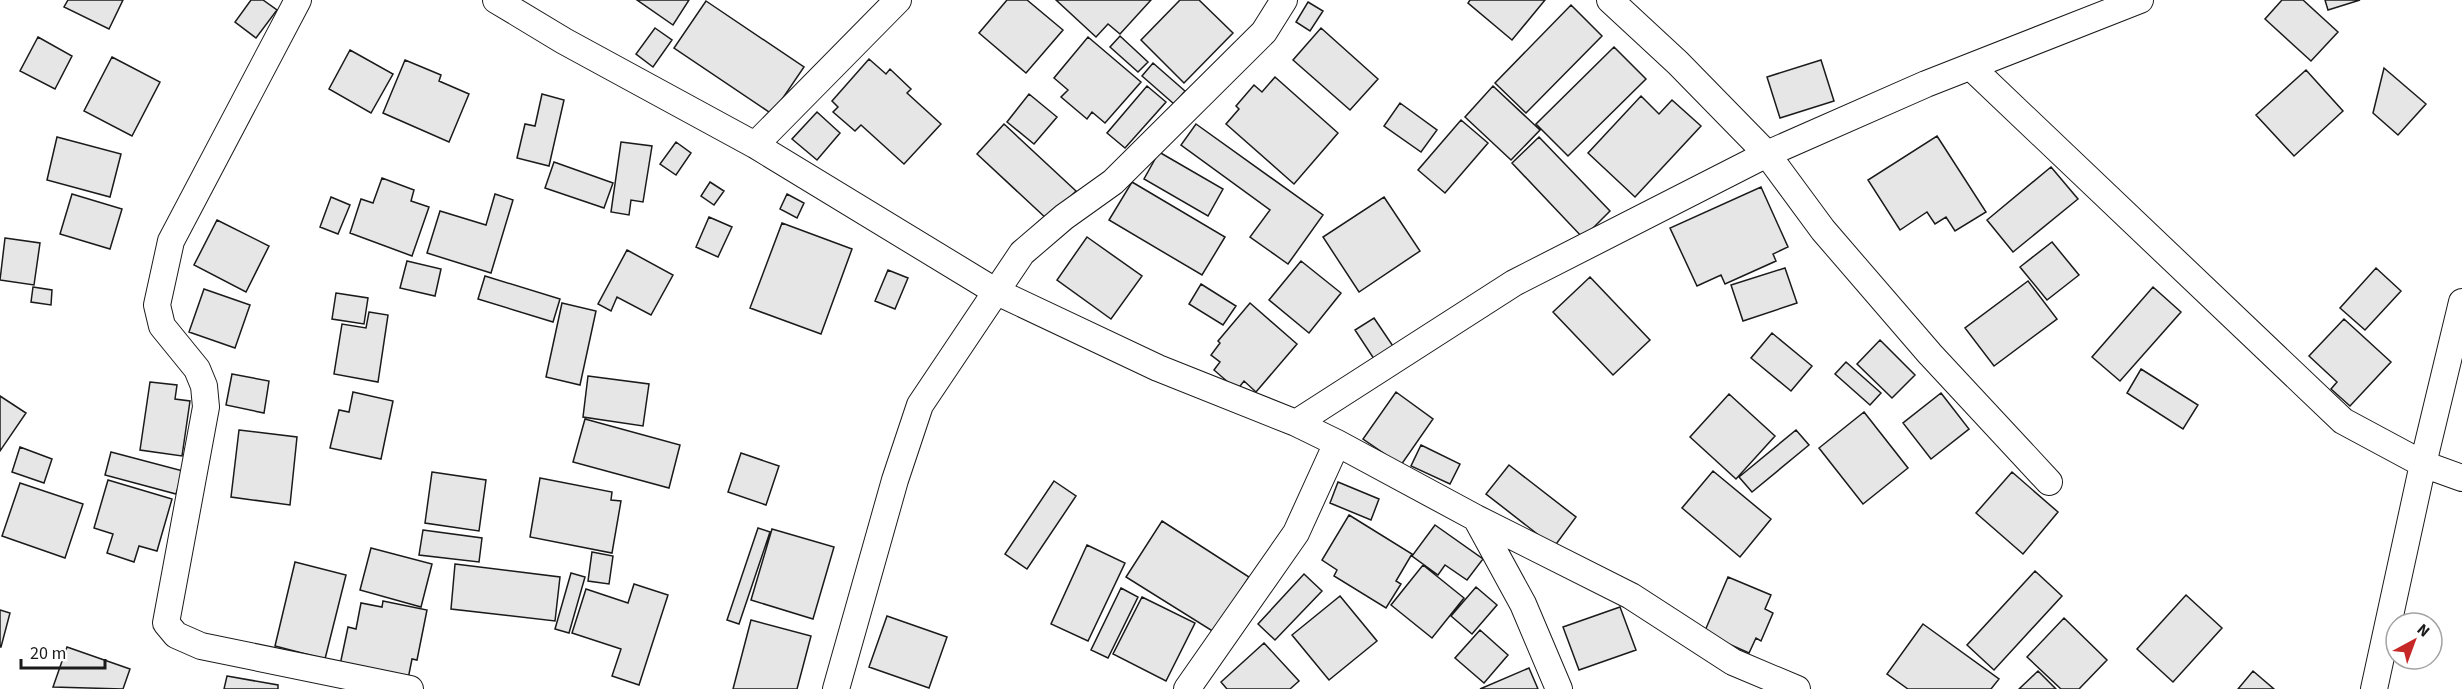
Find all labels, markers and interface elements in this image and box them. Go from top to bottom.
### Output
north arrow [2384,611,2444,671]
text: N [2412,619,2434,642]
scale bar [21,632,105,670]
text: 20 m [30,641,66,666]

